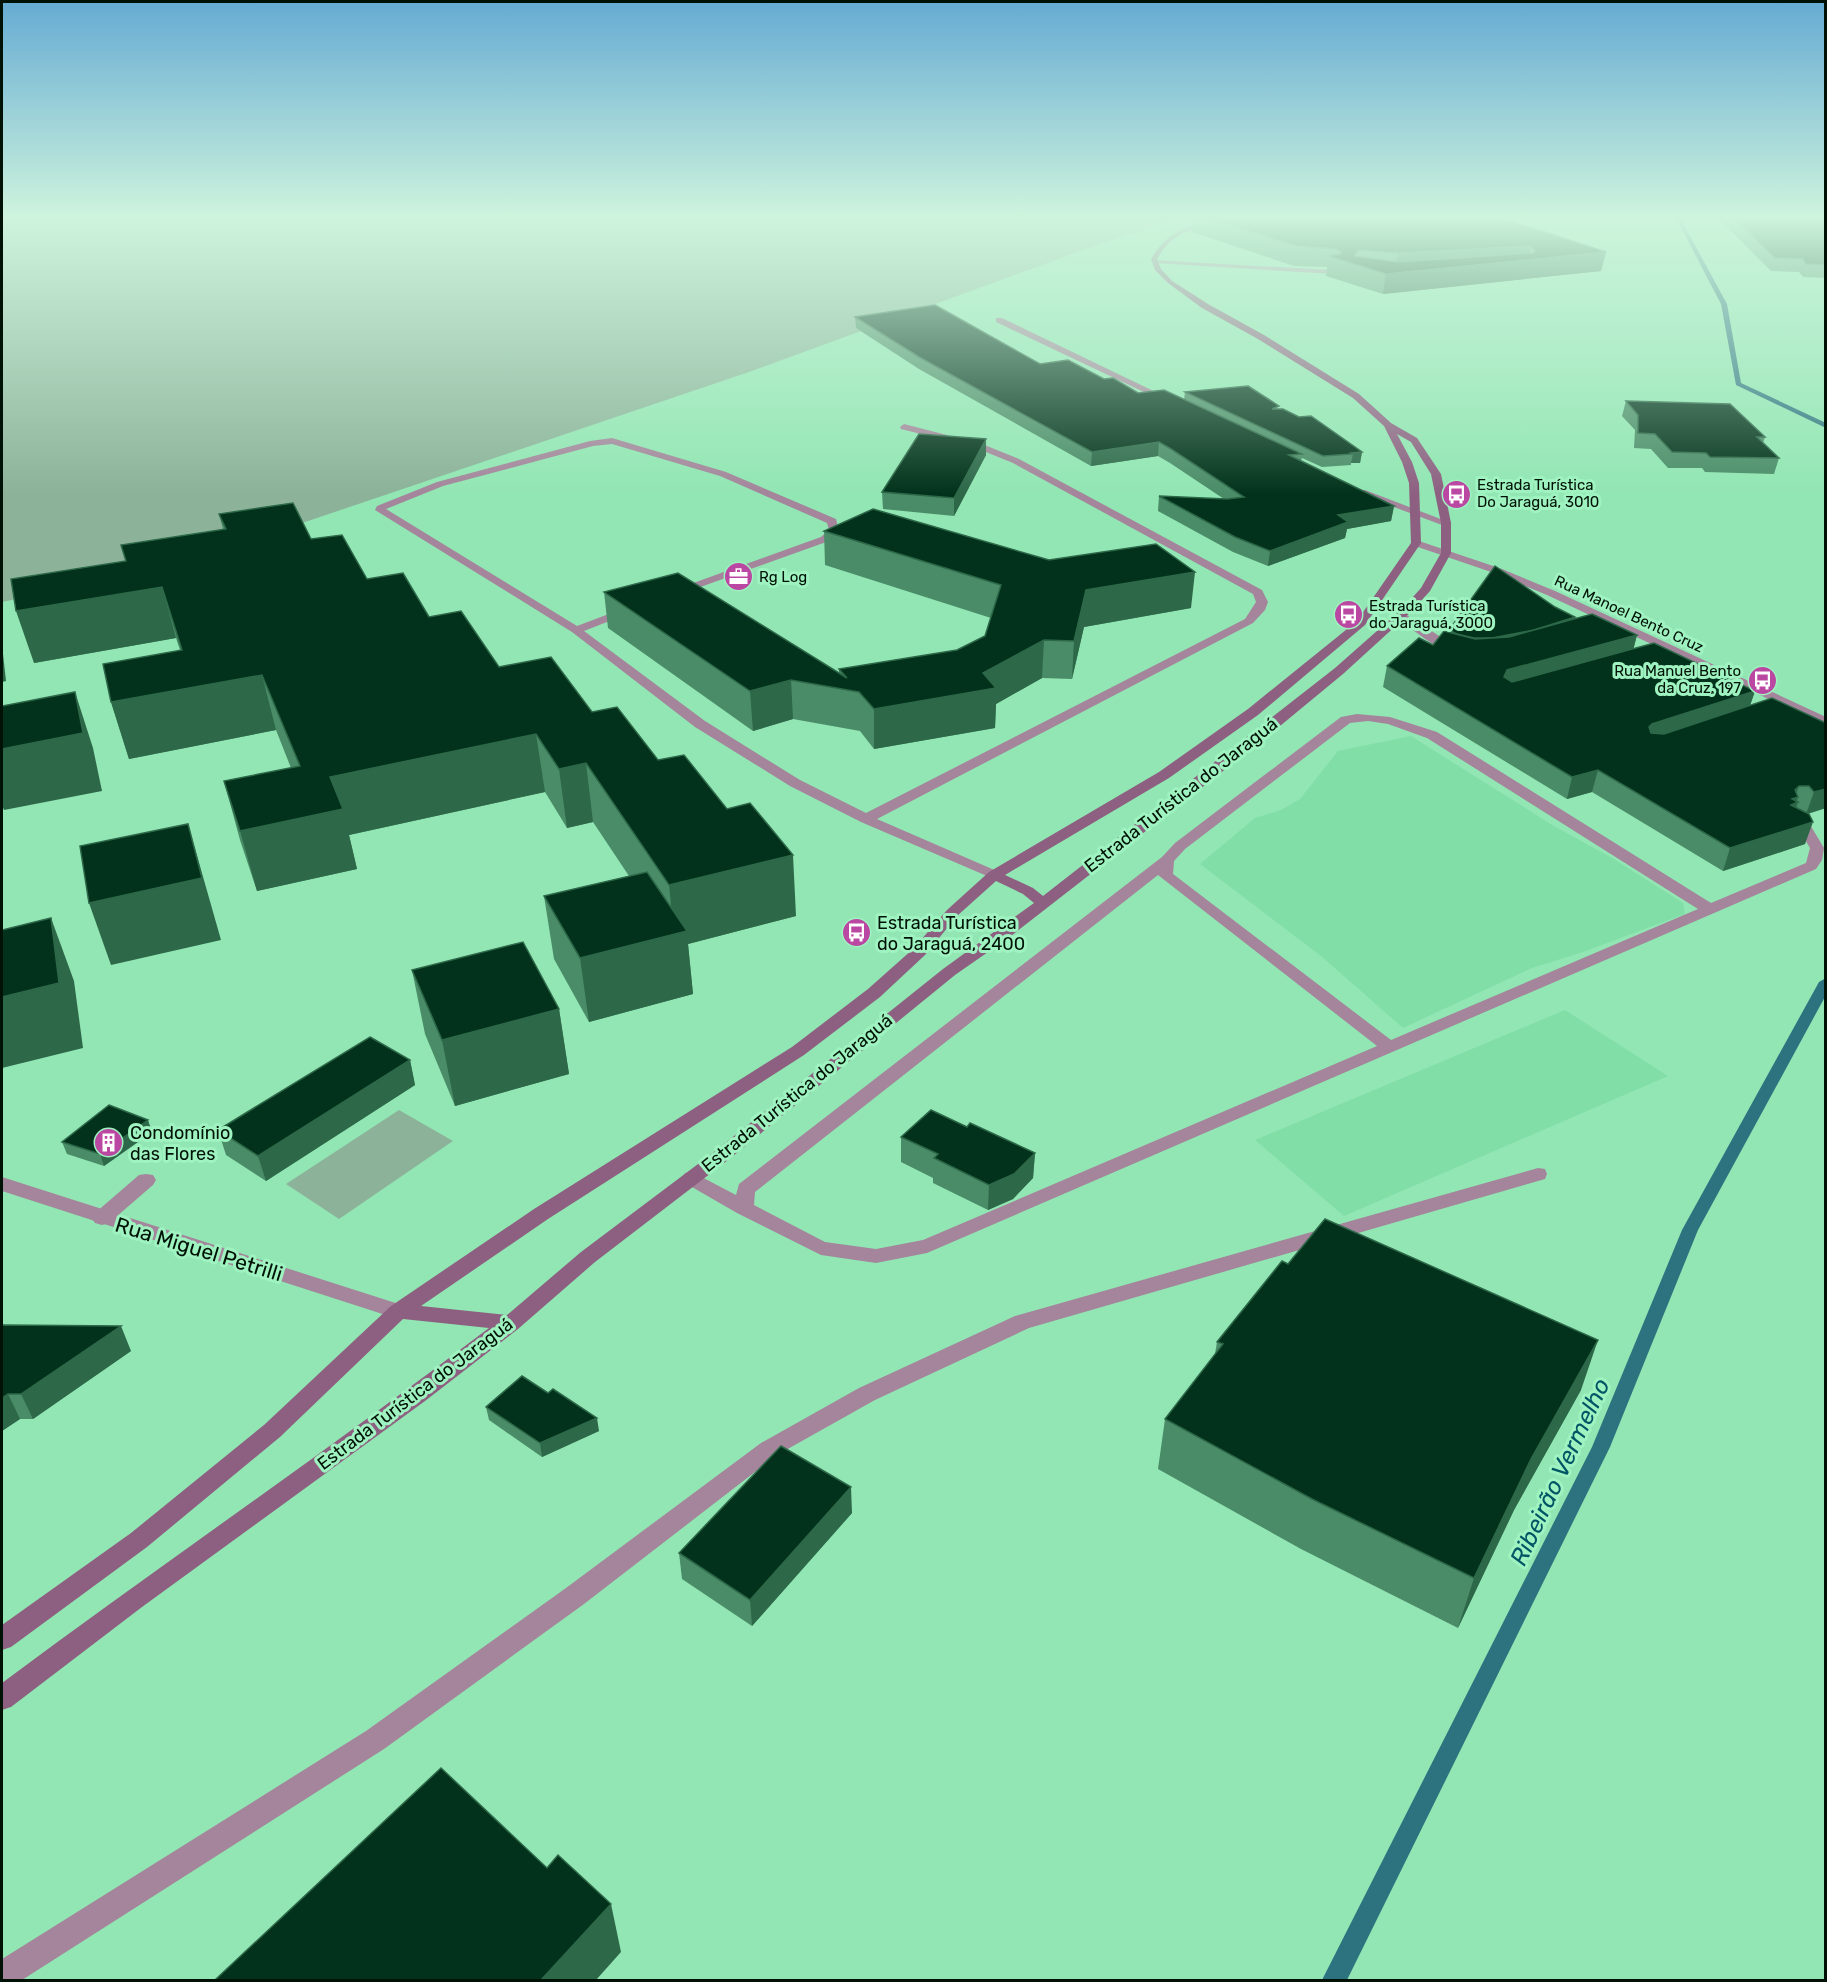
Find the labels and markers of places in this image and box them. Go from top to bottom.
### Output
place label: Estrada Turística Do Jaraguá, 3010 [1477,476,1599,511]
bus stop icon: Estrada Turística Do Jaraguá, 3010 [1440,478,1472,510]
office icon: Rg Log [722,561,754,593]
place label: Rg Log [759,568,807,586]
place label: Estrada Turística do Jaraguá, 3000 [1369,597,1493,632]
bus stop icon: Estrada Turística do Jaraguá, 3000 [1332,599,1364,631]
place label: Rua Manuel Bento da Cruz, 197 [1614,662,1741,697]
bus stop icon: Rua Manuel Bento da Cruz, 197 [1746,664,1778,696]
place label: Estrada Turística do Jaraguá, 2400 [877,912,1025,955]
bus stop icon: Estrada Turística do Jaraguá, 2400 [840,917,872,949]
place label: Condomínio das Flores [130,1122,230,1165]
building icon: Condomínio das Flores [93,1127,125,1159]

